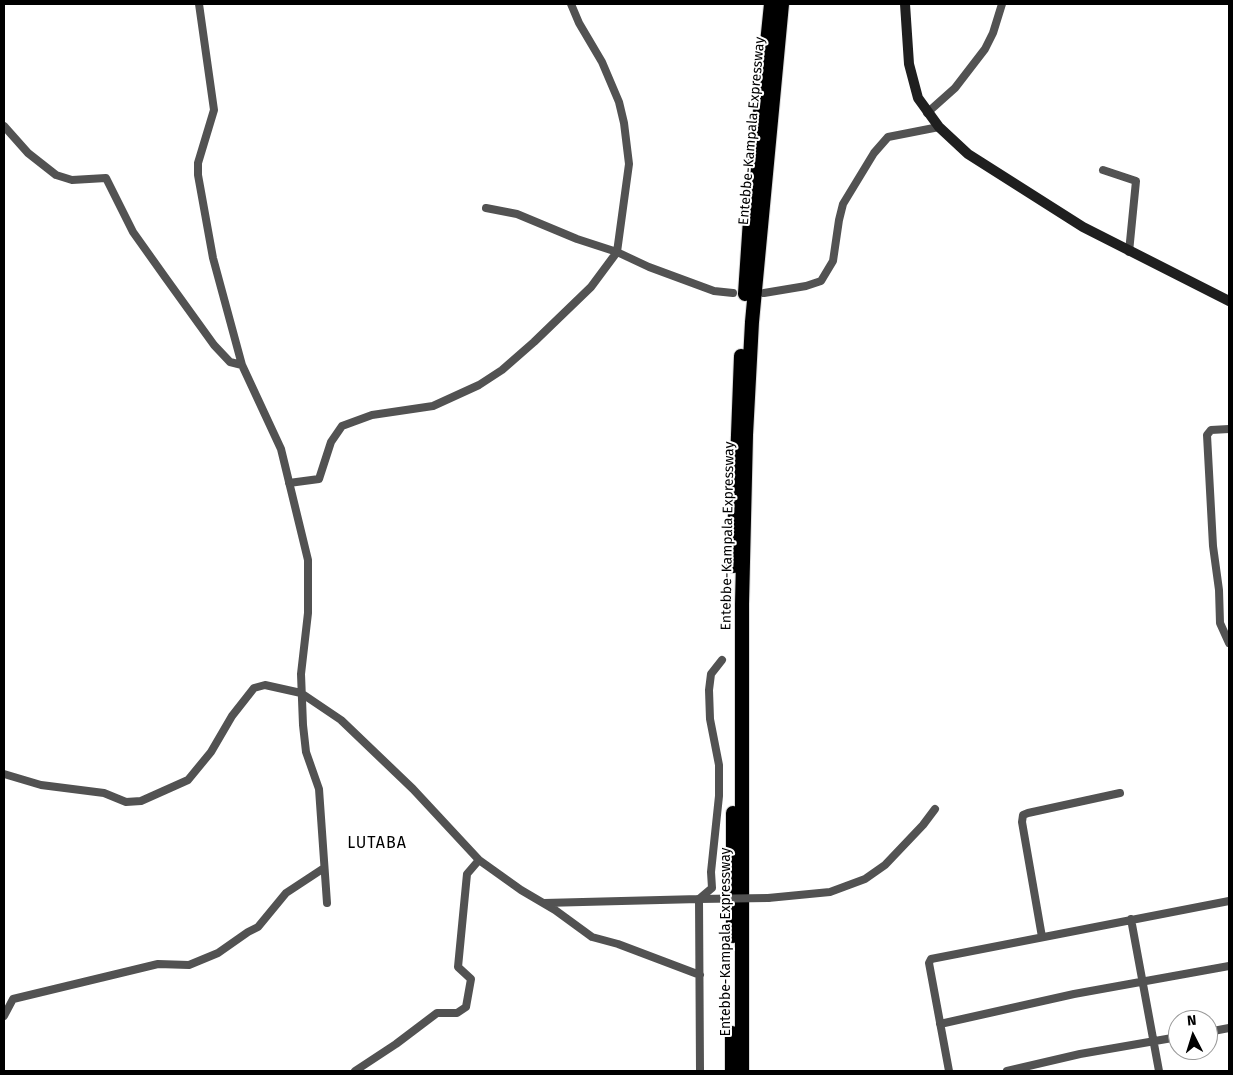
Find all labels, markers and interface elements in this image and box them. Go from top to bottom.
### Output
street label: Entebbe-Kampala Expressway [735,36,769,226]
street label: Entebbe-Kampala Expressway [718,441,738,631]
district label: LUTABA [346,834,408,854]
street label: Entebbe-Kampala Expressway [718,848,734,1036]
north arrow [1168,1010,1218,1060]
text: N [1186,1012,1197,1029]

